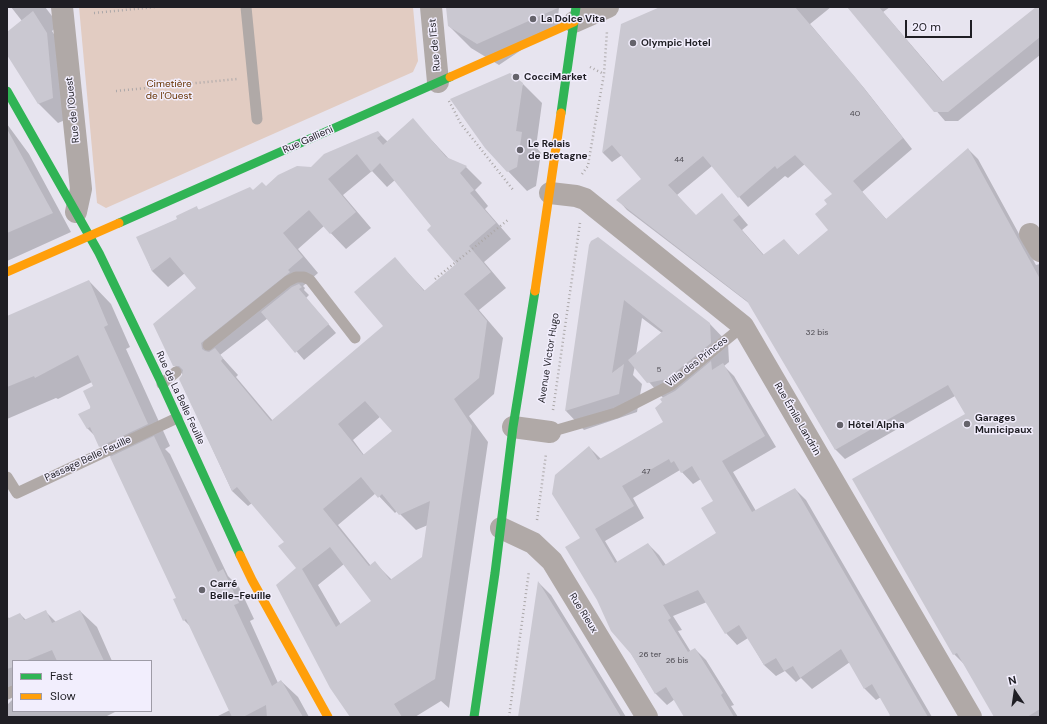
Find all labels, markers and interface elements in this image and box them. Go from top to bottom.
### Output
scale bar [907,12,974,38]
place label: La Dolce Vita [541,13,605,25]
marker: La Dolce Vita [528,14,538,24]
street label: Rue de l'Est [427,18,443,72]
text: 20 m [912,19,941,35]
place label: Olympic Hotel [641,37,711,49]
marker: Olympic Hotel [628,38,638,48]
place label: CocciMarket [524,71,587,83]
marker: CocciMarket [511,72,521,82]
street label: Rue de l'Ouest [64,76,82,144]
park label: Cimetière de l'Ouest [146,78,192,102]
house number: 40 [850,109,860,119]
street label: Rue Gallieni [281,124,335,156]
place label: Le Relais de Bretagne [528,138,588,162]
marker: Le Relais de Bretagne [515,145,525,155]
house number: 44 [674,155,684,165]
street label: Avenue Victor Hugo [536,312,562,404]
house number: 32 bis [806,328,828,338]
street label: Villa des Princes [664,334,730,390]
street label: Rue de La Belle Feuille [153,349,207,447]
house number: 5 [657,365,661,375]
street label: Rue Émile Landrin [771,380,823,458]
place label: Garages Municipaux [975,412,1032,436]
place label: Hôtel Alpha [848,419,905,431]
marker: Garages Municipaux [962,419,972,429]
marker: Hôtel Alpha [835,420,845,430]
street label: Passage Belle Feuille [43,434,133,484]
house number: 47 [641,467,651,477]
place label: Carré Belle-Feuille [210,578,271,602]
marker: Carré Belle-Feuille [197,585,207,595]
street label: Rue Rieux [566,591,600,635]
house number: 26 ter [639,650,661,660]
house number: 26 bis [666,656,688,666]
legend [12,660,152,712]
text: Fast [50,668,73,684]
north arrow [995,672,1035,712]
text: N [1007,673,1018,688]
text: Slow [50,688,76,704]

